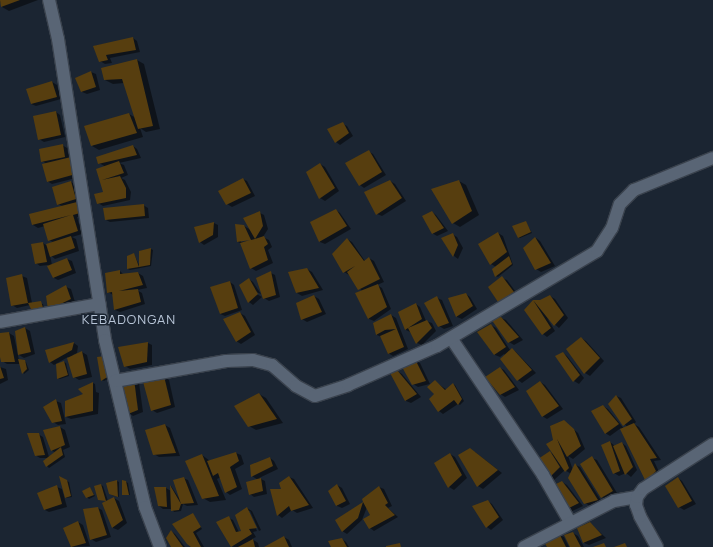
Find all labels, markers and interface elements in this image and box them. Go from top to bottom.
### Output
district label: KEBADONGAN [82,311,176,327]

